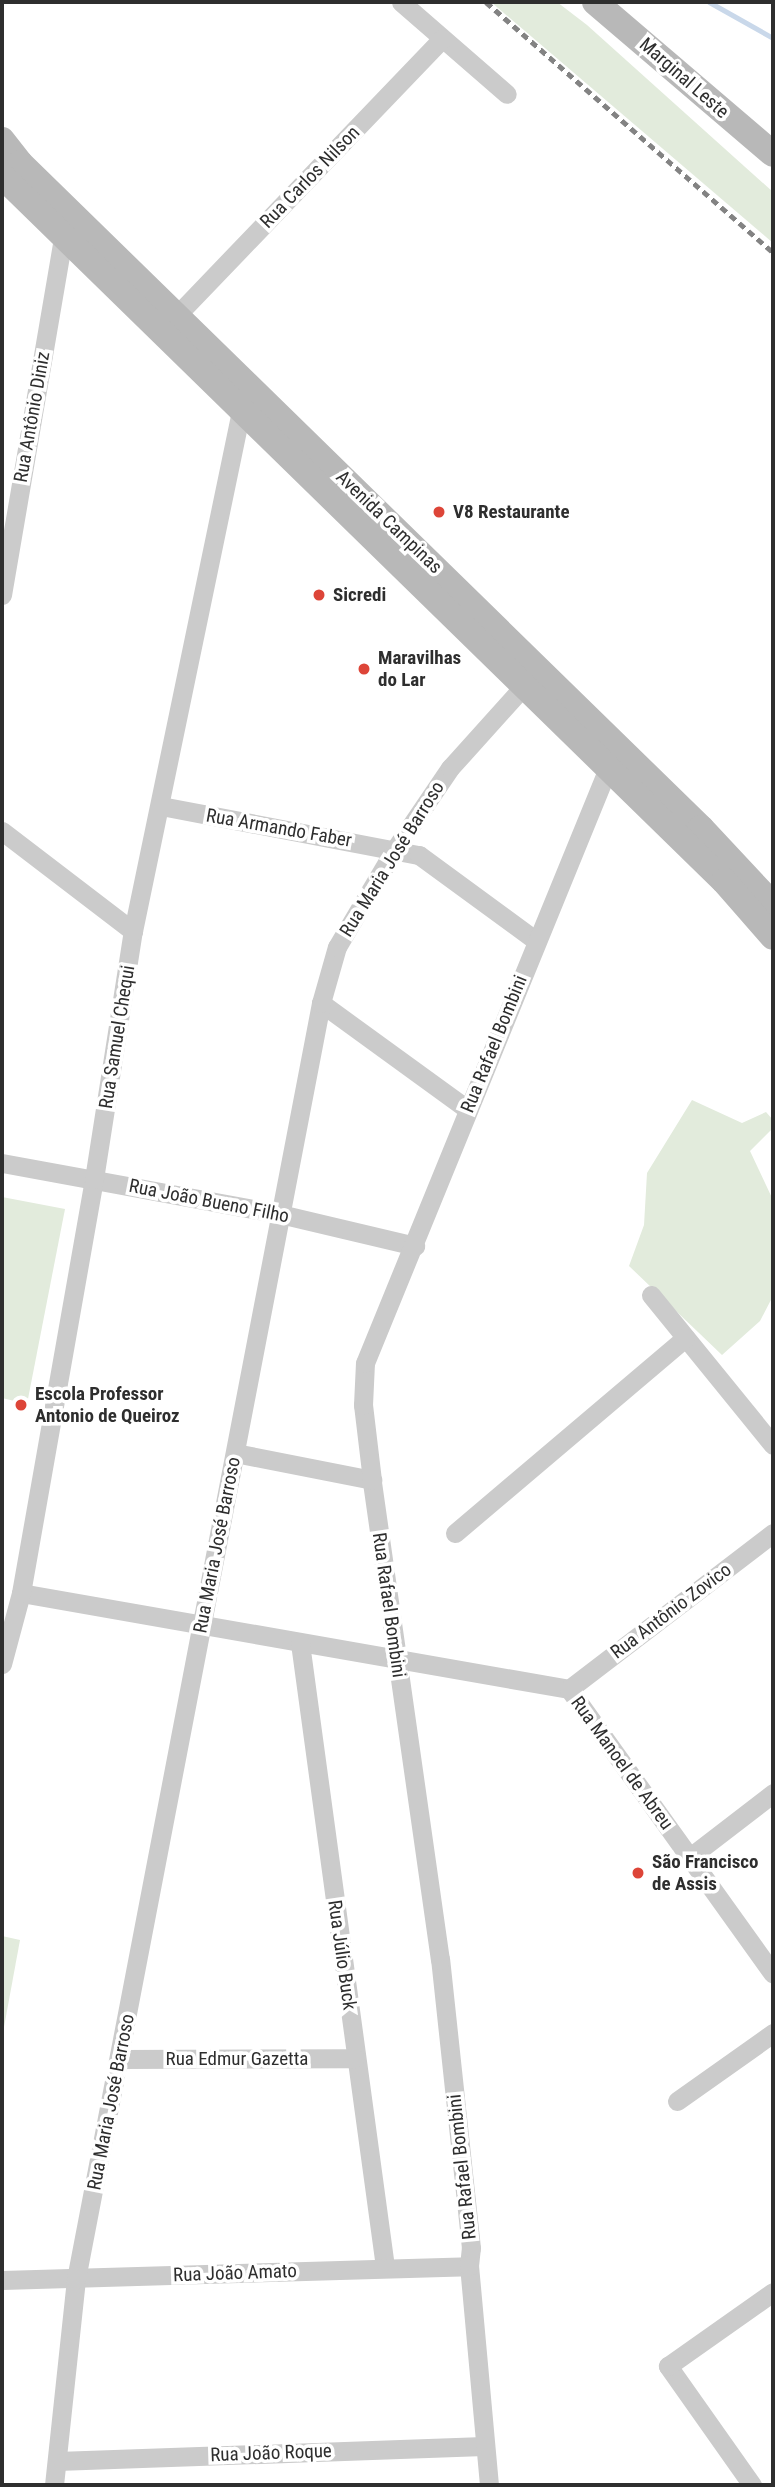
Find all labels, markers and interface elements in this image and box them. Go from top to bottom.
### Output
street label: Marginal Leste [635,33,733,123]
street label: Rua Carlos Nilson [256,121,364,233]
street label: Rua Antônio Diniz [9,350,55,484]
street label: Avenida Campinas [331,466,447,578]
place label: V8 Restaurante [453,501,570,523]
marker: V8 Restaurante [431,504,447,520]
place label: Sicredi [333,584,386,606]
marker: Sicredi [311,587,327,603]
place label: Maravilhas do Lar [378,647,461,691]
marker: Maravilhas do Lar [356,661,372,677]
street label: Rua Maria José Barroso [335,777,449,941]
street label: Rua Armando Faber [204,804,354,852]
street label: Rua Samuel Chequi [94,964,140,1110]
street label: Rua Rafael Bombini [456,972,532,1116]
street label: Rua João Bueno Filho [127,1174,291,1228]
place label: Escola Professor Antonio de Queiroz [35,1383,180,1427]
marker: Escola Professor Antonio de Queiroz [13,1397,29,1413]
street label: Rua Maria José Barroso [189,1455,245,1635]
street label: Rua Rafael Bombini [368,1531,410,1679]
street label: Rua Antônio Zovico [606,1558,736,1664]
street label: Rua Manoel de Abreu [566,1692,678,1834]
place label: São Francisco de Assis [652,1851,759,1895]
marker: São Francisco de Assis [630,1865,646,1881]
street label: Rua Júlio Buck [323,1899,361,2011]
street label: Rua Maria José Barroso [83,2012,139,2192]
street label: Rua Edmur Gazetta [166,2048,308,2070]
street label: Rua Rafael Bombini [443,2093,481,2241]
street label: Rua João Amato [173,2259,297,2287]
street label: Rua João Roque [210,2439,332,2467]

